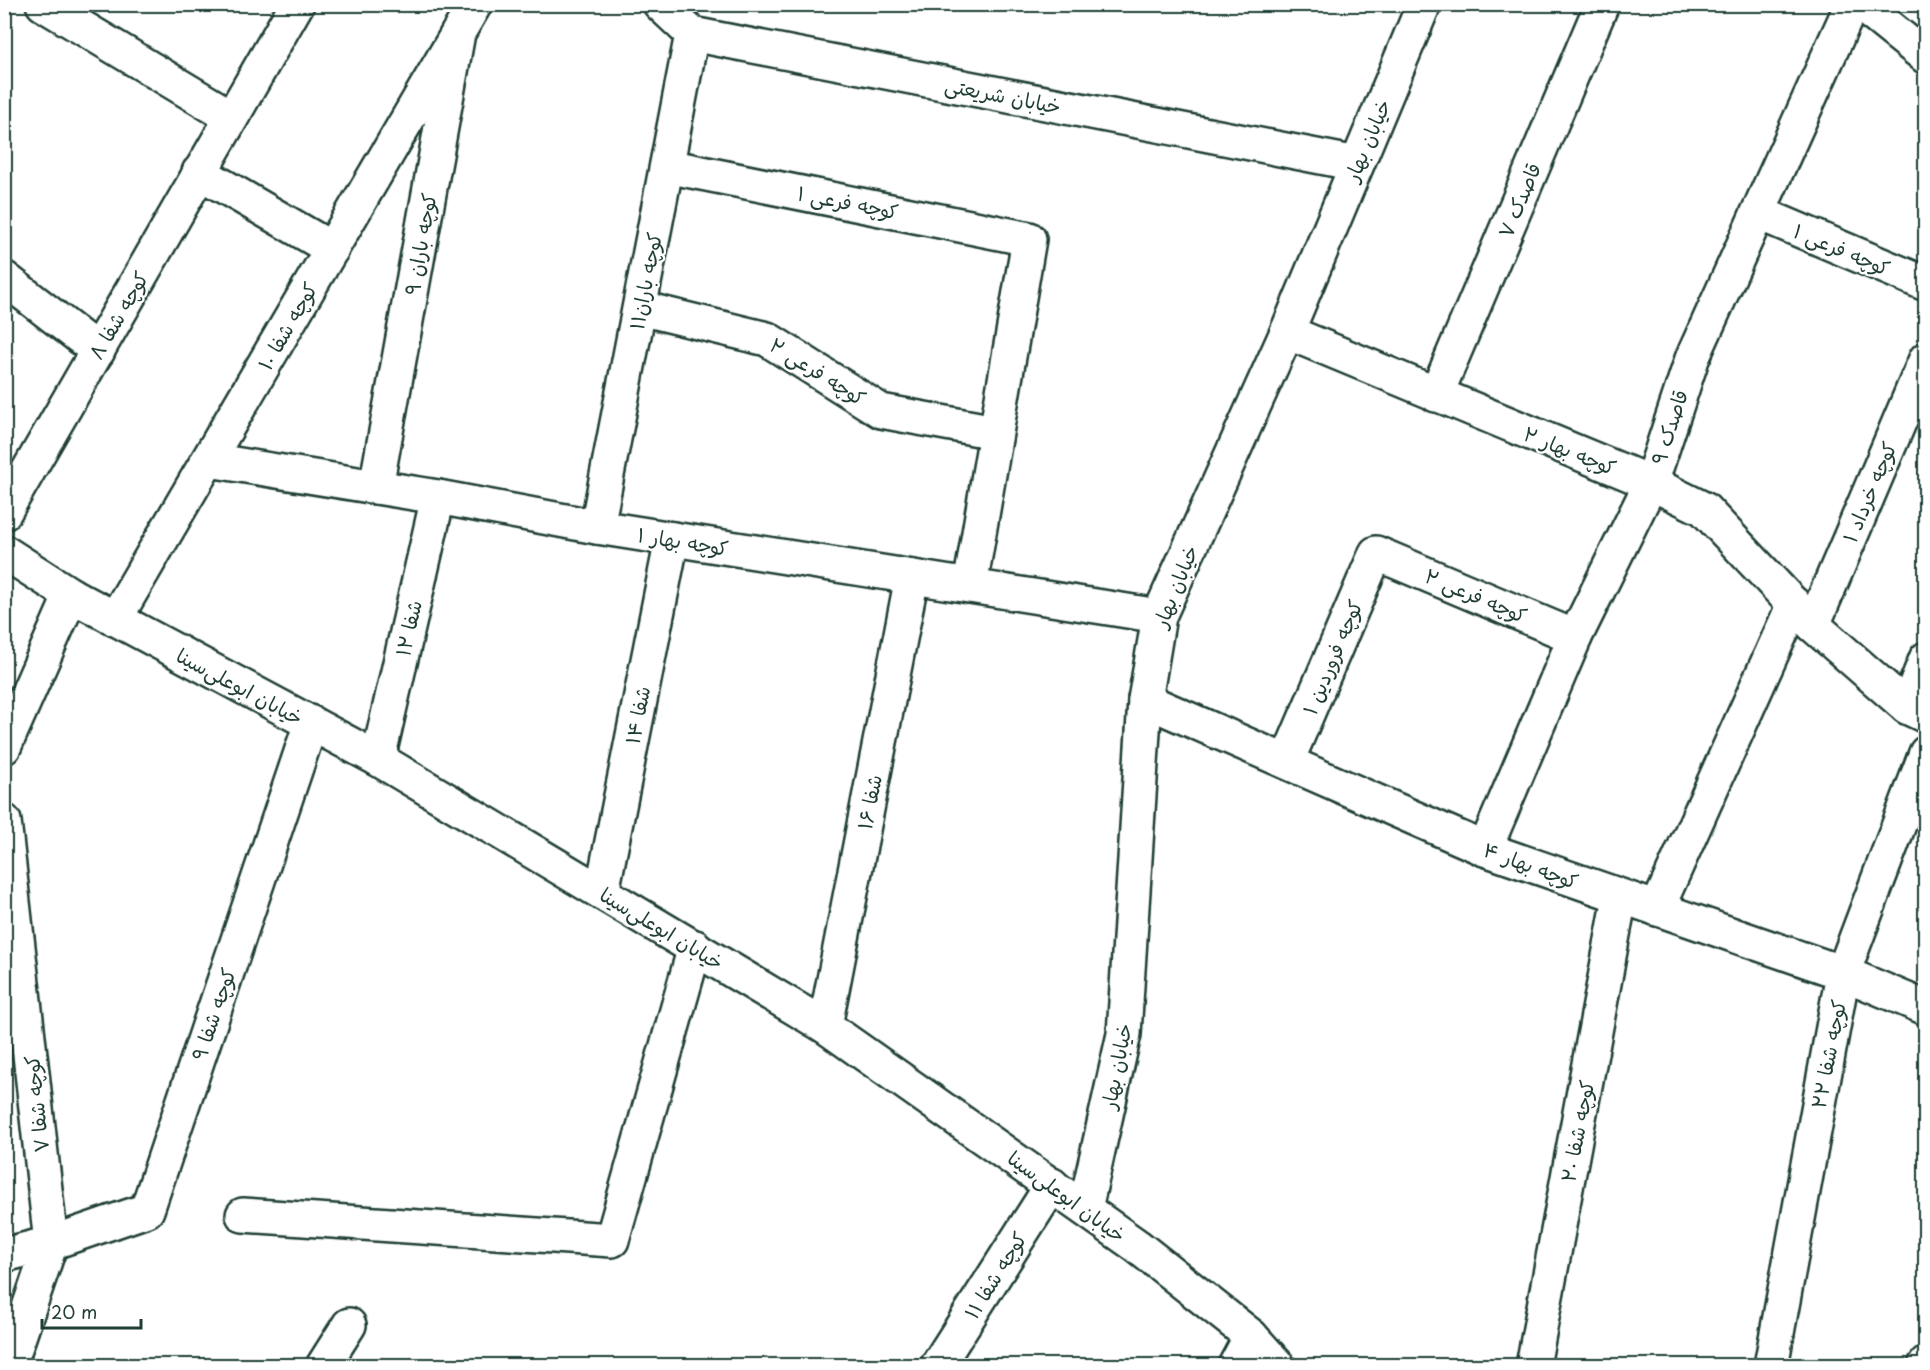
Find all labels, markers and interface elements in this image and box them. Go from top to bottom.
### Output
street label: خیابان شریعتی [943,69,1063,121]
street label: خیابان بهار [1336,94,1398,187]
street label: قاصدک ۷ [1490,158,1548,242]
street label: کوچه فرعی ۱ [795,178,901,226]
street label: کوچه باران ۹ [396,191,444,297]
street label: کوچه فرعی ۱ [1789,215,1895,283]
street label: کوچه باران۱۱ [621,230,669,332]
street label: کوچه شفا ۸ [81,265,155,365]
street label: کوچه شفا ۱۰ [250,276,324,376]
street label: کوچه فرعی ۲ [764,330,872,412]
street label: قاصدک ۹ [1643,386,1695,468]
street label: کوچه بهار ۲ [1519,418,1621,482]
street label: کوچه خرداد ۱ [1834,437,1904,547]
street label: کوچه بهار ۱ [636,519,730,563]
street label: خیابان بهار [1144,540,1205,634]
street label: کوچه فرعی ۲ [1420,560,1532,630]
street label: کوچه فروردین ۱ [1294,595,1370,719]
street label: شفا ۱۲ [387,597,429,659]
street label: خیابان ابوعلی‌سینا [171,640,309,732]
street label: شفا ۱۴ [617,683,657,747]
street label: شفا ۱۶ [849,772,889,832]
street label: کوچه بهار ۴ [1479,834,1583,896]
street label: خیابان ابوعلی‌سینا [594,879,730,977]
street label: کوچه شفا ۹ [183,964,243,1064]
street label: کوچه شفا ۲۲ [1803,997,1853,1111]
street label: خیابان بهار [1093,1021,1139,1113]
street label: کوچه شفا ۷ [16,1054,56,1154]
street label: کوچه شفا ۲۰ [1552,1077,1602,1185]
street label: خیابان ابوعلی‌سینا [1002,1143,1132,1249]
street label: کوچه شفا ۱۱ [956,1226,1034,1324]
scale bar [42,1292,141,1330]
text: 20 m [51,1298,97,1325]

